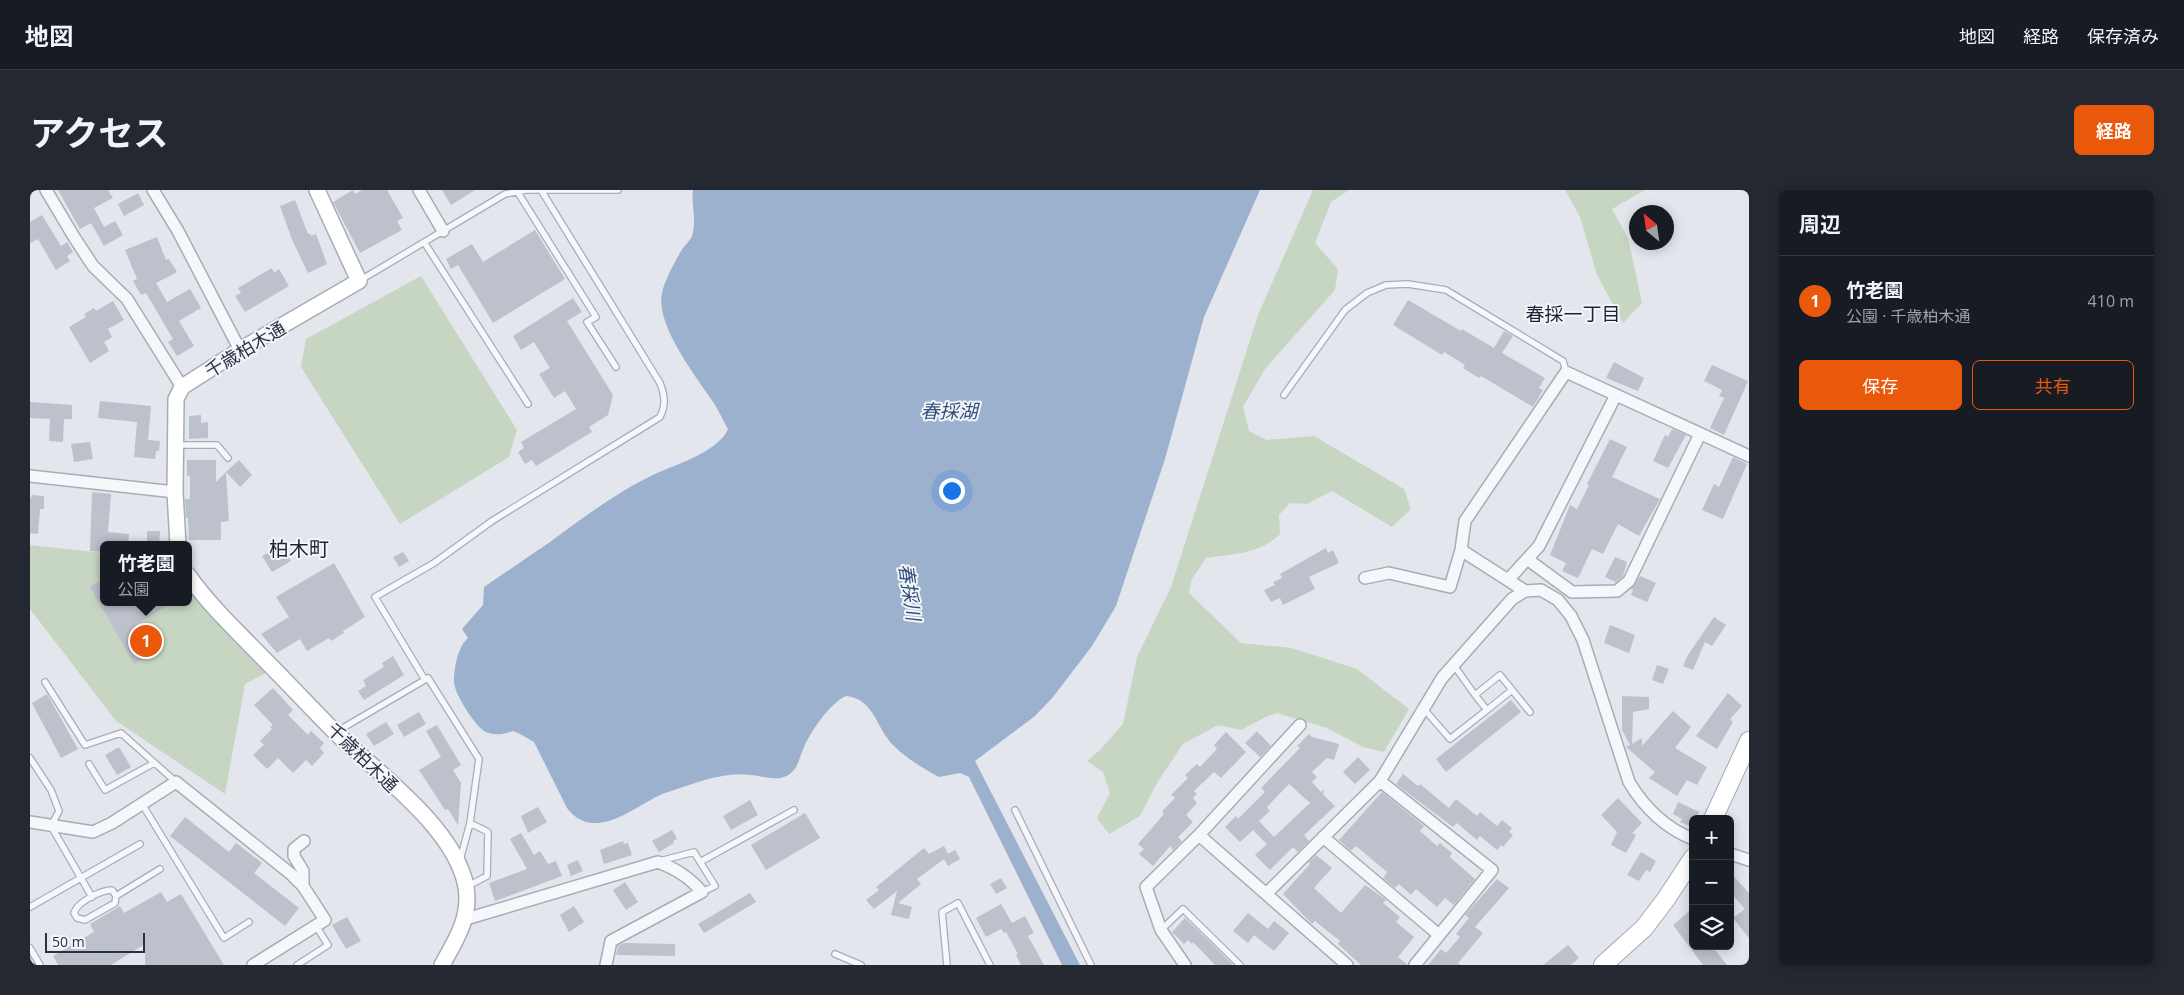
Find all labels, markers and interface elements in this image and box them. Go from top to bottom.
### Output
text: 地図 [25,19,73,52]
text: 地図 [1959,24,1995,48]
text: 経路 [2023,24,2059,48]
text: 保存済み [2087,24,2159,48]
button: 経路 [2074,105,2154,155]
text: アクセス [30,109,168,156]
north arrow [1629,205,1674,250]
text: 周辺 [1799,210,1841,238]
text: 竹老園 [1846,277,1903,303]
text: 1 [1810,290,1820,312]
text: 410 m [2088,290,2134,312]
district label: 春採一丁目 [1525,301,1621,327]
text: 公園 · 千歳柏木通 [1846,305,1971,327]
street label: 千歳柏木通 [200,316,290,382]
button: 保存 [1799,360,1962,410]
button: 共有 [1972,360,2134,410]
water label: 春採湖 [920,398,980,424]
your location [939,478,965,504]
district label: 柏木町 [269,535,329,562]
popup [100,541,192,606]
text: 竹老園 [117,550,175,576]
water label: 春採川 [893,562,927,624]
text: 公園 [117,578,150,600]
pin: 1 [130,622,162,660]
street label: 千歳柏木通 [322,717,404,797]
map controls [1689,815,1734,950]
button: + [1689,815,1734,860]
button: − [1689,860,1734,905]
button: layers [1689,905,1734,950]
scale bar [45,930,145,953]
text: 50 m [52,932,85,951]

